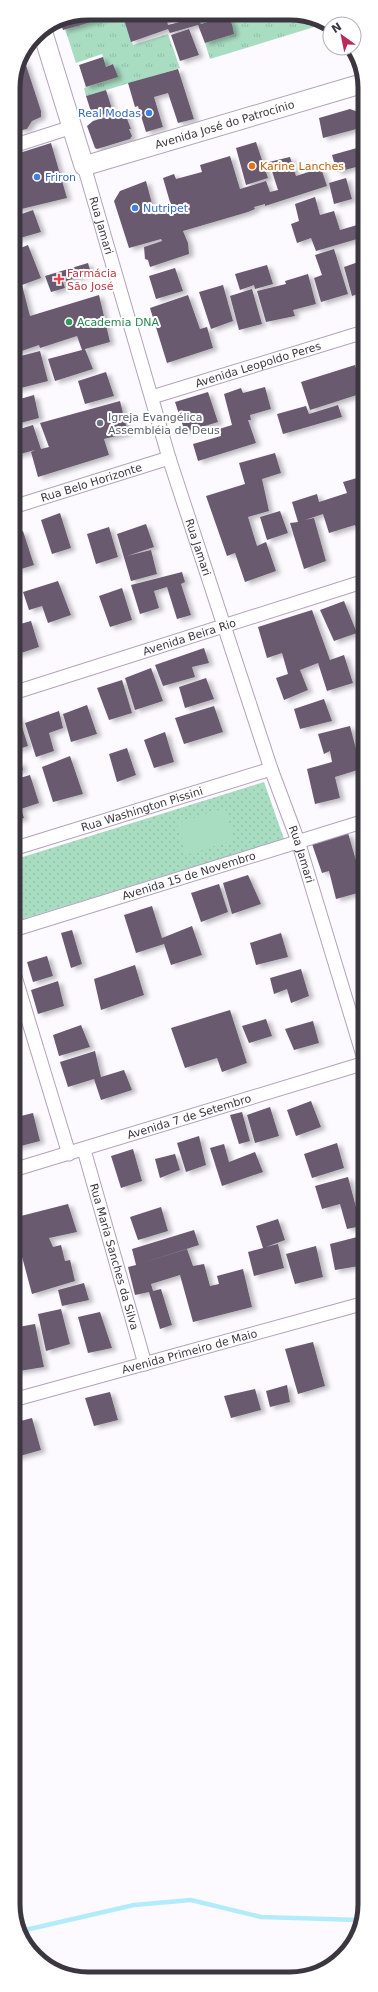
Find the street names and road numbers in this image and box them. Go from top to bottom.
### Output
street label: Avenida José do Patrocínio [153,97,296,151]
street label: Rua Jamari [87,195,116,256]
street label: Avenida Leopoldo Peres [194,339,323,390]
street label: Rua Belo Horizonte [39,460,144,504]
street label: Rua Jamari [183,517,214,577]
street label: Avenida Beira Rio [141,616,238,658]
street label: Rua Washington Pissini [80,784,204,834]
street label: Rua Jamari [286,824,317,884]
street label: Avenida 15 de Novembro [120,849,257,902]
street label: Avenida 7 de Setembro [126,1091,253,1141]
street label: Rua Maria Sanches da Silva [87,1182,141,1332]
street label: Avenida Primeiro de Maio [120,1326,259,1376]

